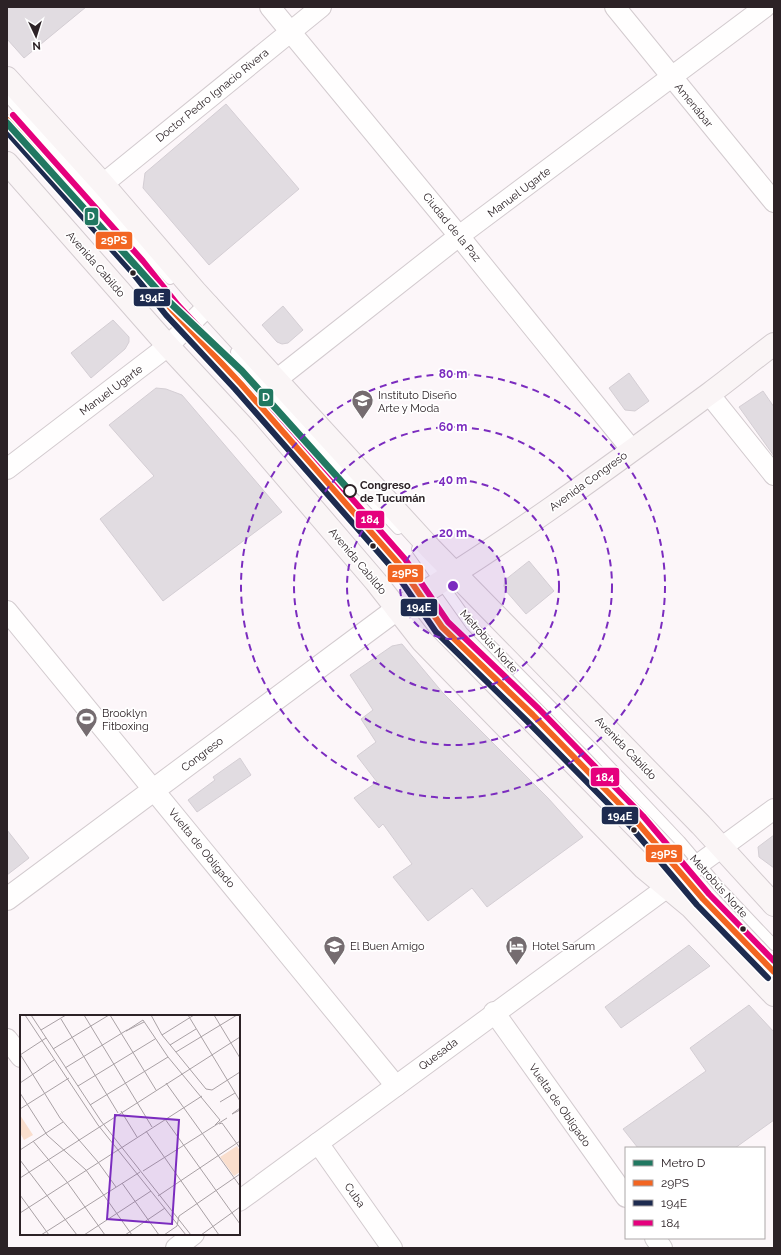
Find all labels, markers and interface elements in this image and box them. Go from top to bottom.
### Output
north arrow [16,16,56,56]
text: N [32,39,41,52]
street label: Doctor Pedro Ignacio Rivera [153,46,271,145]
street label: Amenábar [672,81,715,130]
street label: Manuel Ugarte [485,164,554,220]
street label: Ciudad de la Paz [420,190,484,265]
line badge: D [84,207,99,226]
text: D [87,210,95,223]
street label: Avenida Cabildo [64,229,128,300]
line badge: 29PS [95,231,133,250]
text: 29PS [101,234,127,247]
unlabelled marker [128,268,138,278]
line badge: 194E [133,288,171,307]
text: 194E [140,291,165,304]
street label: Manuel Ugarte [77,362,146,418]
text: 80 m [439,367,467,381]
line badge: D [258,388,274,407]
school or university icon: Instituto Diseño Arte y Moda [350,388,376,421]
place label: Instituto Diseño Arte y Moda [378,389,457,415]
text: D [262,391,270,404]
text: 60 m [439,420,467,434]
street label: Avenida Congreso [547,449,630,514]
text: 40 m [439,473,467,487]
place label: Congreso de Tucumán [360,479,426,505]
marker: Congreso de Tucumán [343,484,357,498]
line badge: 184 [355,510,385,529]
text: 184 [361,513,379,526]
street label: Avenida Cabildo [326,525,389,598]
text: 20 m [439,526,467,540]
unlabelled marker [368,541,378,551]
line badge: 29PS [387,564,424,583]
text: 29PS [392,567,418,580]
centre of rings [446,579,460,593]
line badge: 194E [400,598,438,617]
text: 194E [407,601,432,614]
street label: Metrobús Norte [457,607,521,676]
sports icon: Brooklyn Fitboxing [73,706,99,739]
place label: Brooklyn Fitboxing [102,707,149,733]
street label: Avenida Cabildo [592,714,659,783]
street label: Congreso [179,734,226,774]
line badge: 184 [590,767,620,787]
text: 184 [596,771,614,784]
street label: Vuelta de Obligado [166,806,238,891]
line badge: 194E [601,806,639,825]
text: 194E [608,810,633,823]
unlabelled marker [629,825,639,835]
line badge: 29PS [645,844,683,863]
text: 29PS [651,848,677,861]
street label: Metrobús Norte [687,852,751,921]
unlabelled marker [738,924,748,934]
school or university icon: El Buen Amigo [322,933,348,966]
hotel icon: Hotel Sarum [503,933,529,966]
place label: El Buen Amigo [350,940,425,953]
place label: Hotel Sarum [532,940,595,953]
inset map [20,1015,240,1235]
street label: Quesada [416,1036,460,1073]
street label: Vuelta de Obligado [526,1061,593,1150]
legend [625,1147,765,1239]
text: Metro D [661,1156,706,1170]
text: 29PS [661,1176,689,1190]
street label: Cuba [342,1181,368,1210]
text: 194E [661,1196,687,1210]
text: 184 [661,1216,680,1230]

